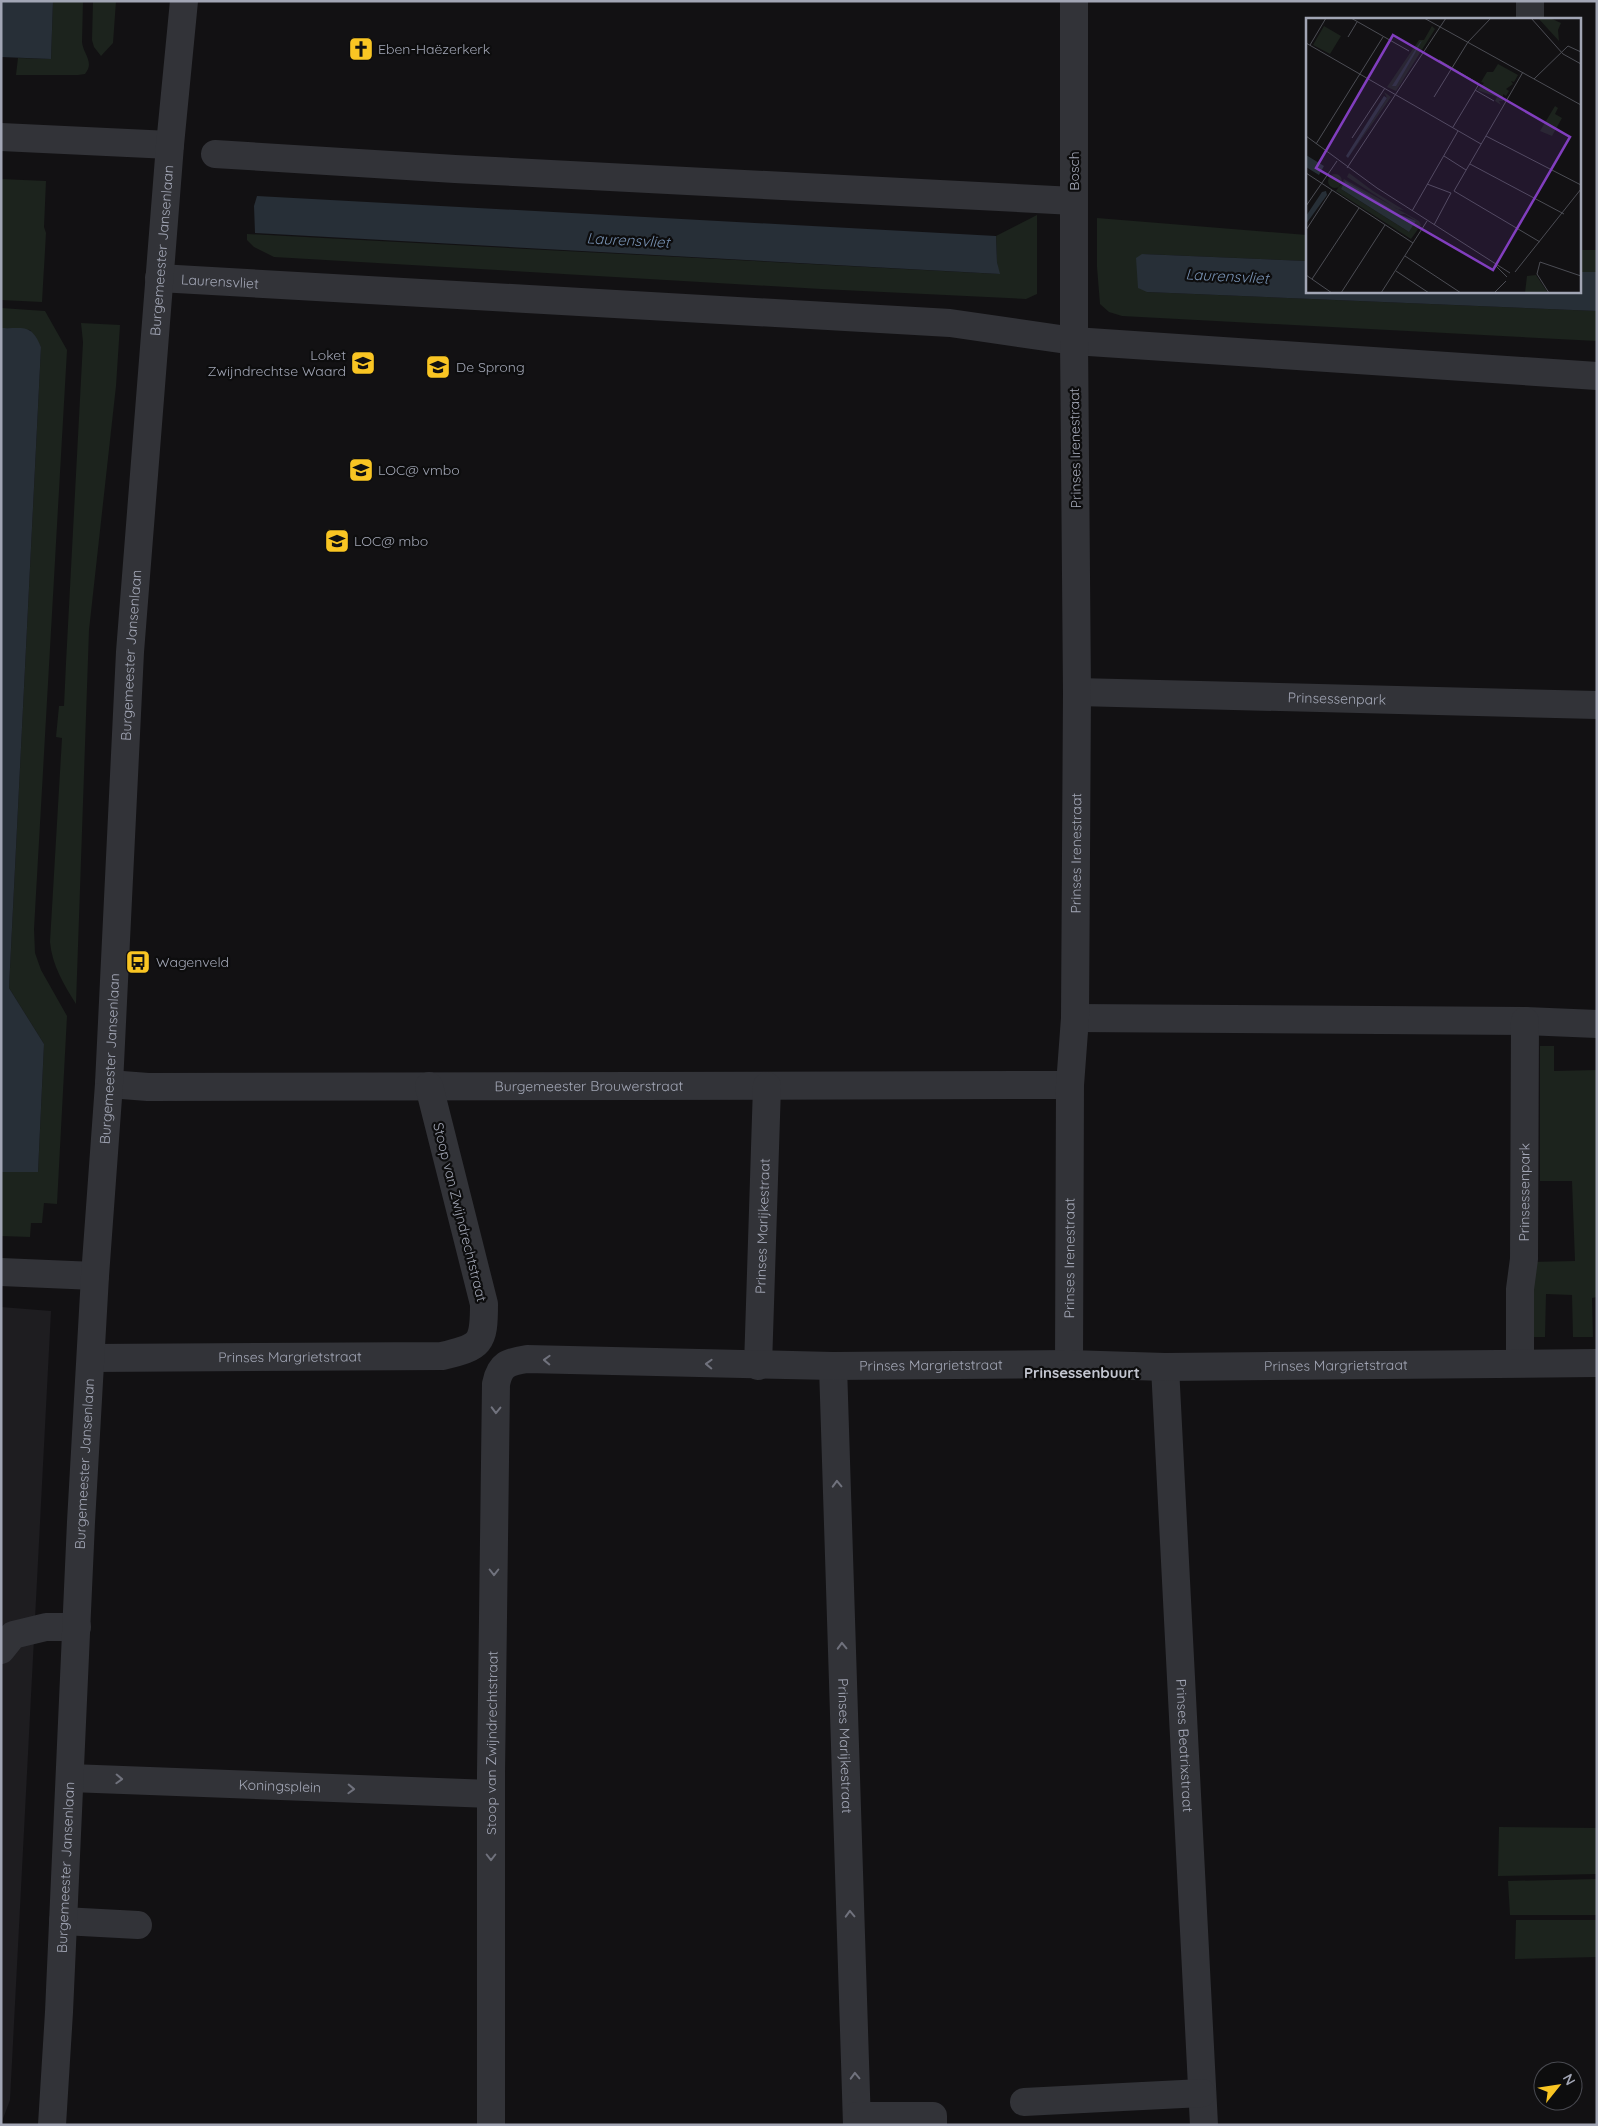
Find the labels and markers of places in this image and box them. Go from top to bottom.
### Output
church icon: Eben-Haëzerkerk [348,36,374,62]
place label: Eben-Haëzerkerk [378,40,490,58]
place label: Loket Zwijndrechtse Waard [208,346,346,380]
school or university icon: Loket Zwijndrechtse Waard [350,350,376,376]
school or university icon: De Sprong [425,354,451,380]
place label: De Sprong [456,358,525,376]
school or university icon: LOC@ vmbo [348,457,374,483]
place label: LOC@ vmbo [378,461,460,479]
school or university icon: LOC@ mbo [324,528,350,554]
place label: LOC@ mbo [354,532,428,550]
bus stop icon: Wagenveld [125,949,151,975]
place label: Wagenveld [156,953,229,971]

